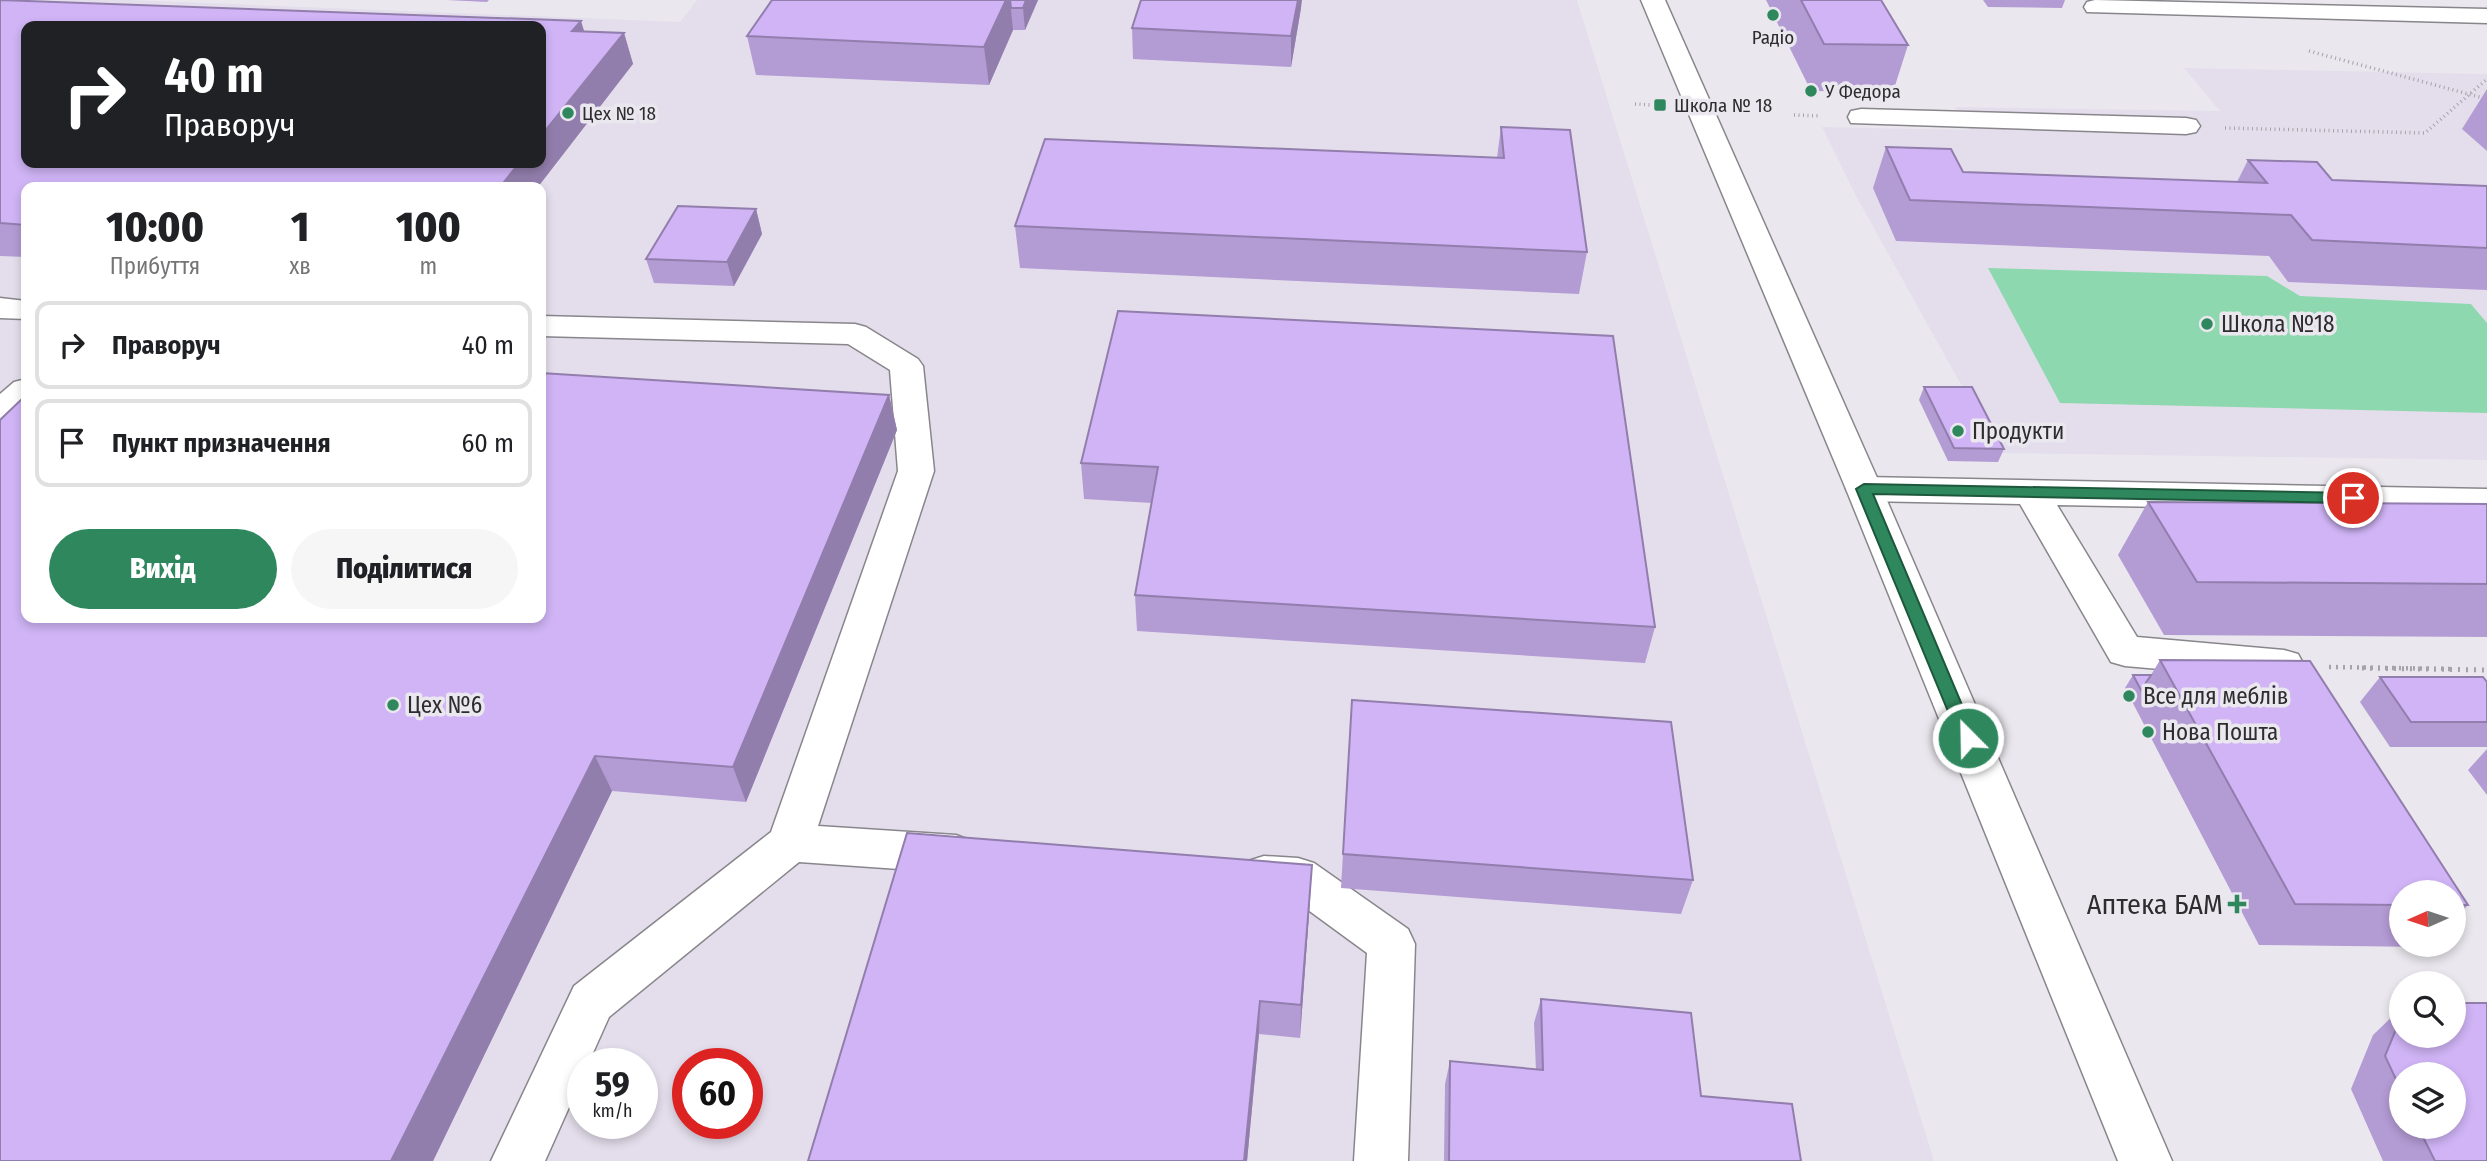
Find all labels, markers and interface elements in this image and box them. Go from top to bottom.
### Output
marker: Радіо [1765,7,1781,23]
place label: Радіо [1752,26,1794,49]
text: 40 m [164,46,264,105]
icon: right [49,49,140,140]
place label: У Федора [1824,80,1901,103]
marker: У Федора [1803,83,1819,99]
place label: Школа № 18 [1674,94,1772,117]
marker: Школа № 18 [1652,97,1668,113]
place label: Цех № 18 [582,102,656,125]
marker: Цех № 18 [560,105,576,121]
text: Праворуч [164,106,296,144]
text: 10:00 [106,202,204,252]
text: 1 [291,202,309,252]
text: 100 [396,202,461,252]
text: Прибуття [110,252,200,280]
text: хв [289,252,311,280]
text: m [420,252,437,280]
place label: Школа №18 [2221,310,2335,338]
marker: Школа №18 [2199,316,2215,332]
icon: right [53,326,91,364]
text: Праворуч [112,330,221,361]
text: 40 m [462,330,514,361]
place label: Продукти [1972,417,2064,445]
marker: Продукти [1950,423,1966,439]
icon: arrive [53,424,91,462]
text: Пункт призначення [112,428,331,459]
text: 60 m [461,428,514,459]
pin [2323,468,2383,528]
icon: arrive [2334,479,2372,517]
button: Вихід [49,529,277,609]
button: Поділитися [291,529,518,609]
place label: Все для меблів [2143,682,2288,710]
marker: Все для меблів [2121,688,2137,704]
place label: Цех №6 [407,691,482,719]
marker: Цех №6 [385,697,401,713]
position arrow [1931,701,2005,775]
place label: Нова Пошта [2162,718,2278,746]
marker: Нова Пошта [2140,724,2156,740]
north arrow [2389,880,2466,957]
map controls [2389,880,2466,1139]
place label: Аптека БАМ [2087,888,2223,921]
marker: Аптека БАМ [2229,896,2245,912]
button: search [2389,971,2466,1048]
speed limit sign: 60 [672,1048,763,1139]
button: layers [2389,1062,2466,1139]
text: 59 [595,1063,630,1105]
text: km/h [592,1100,633,1122]

